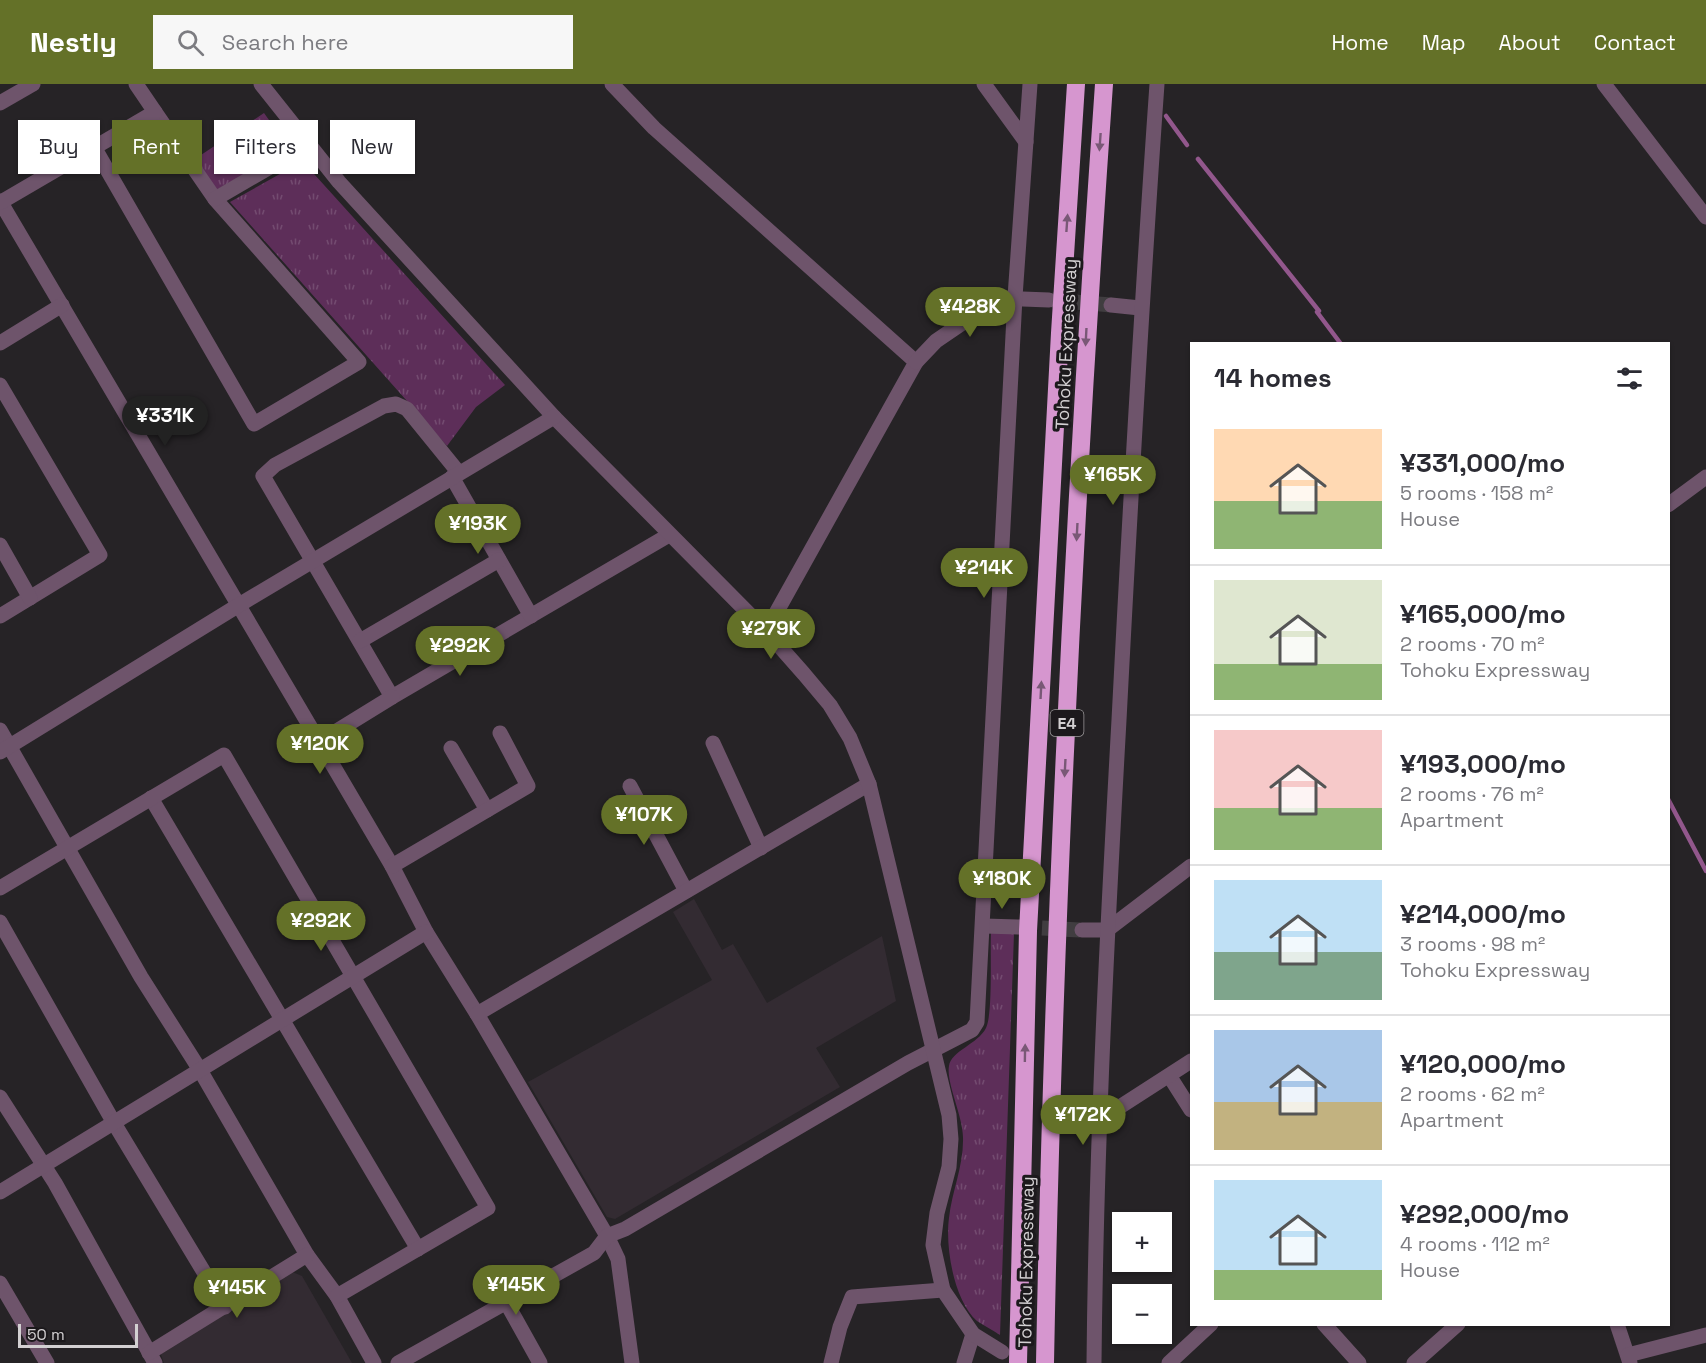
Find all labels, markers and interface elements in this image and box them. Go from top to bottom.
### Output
search box [153,15,573,69]
text: Nestly [30,24,117,60]
icon: search [174,26,207,59]
text: Search here [222,28,349,56]
text: Home [1331,29,1389,56]
text: Map [1422,29,1466,56]
text: About [1499,29,1561,56]
text: Contact [1594,29,1676,56]
chip: Buy [18,120,100,174]
chip: Rent [112,120,202,174]
chip: Filters [214,120,318,174]
chip: New [330,120,415,174]
one-way arrow [1095,133,1105,152]
one-way arrow [1062,213,1071,232]
street label: Tohoku Expressway [1050,258,1082,430]
pin: ¥428K [928,287,1012,338]
text: ¥428K [939,293,1001,319]
one-way arrow [1082,327,1091,346]
text: 14 homes [1214,361,1332,395]
icon: filters [1613,362,1646,395]
pin: ¥331K [123,396,207,447]
text: ¥331K [136,402,194,428]
text: ¥331,000/mo [1400,446,1565,480]
icon: home [1262,453,1334,525]
pin: ¥165K [1071,455,1155,506]
text: ¥165K [1084,461,1142,487]
text: 5 rooms · 158 m² [1400,480,1553,506]
pin: ¥193K [436,504,520,555]
text: House [1400,506,1460,532]
text: ¥193K [449,510,507,536]
one-way arrow [1072,522,1081,541]
pin: ¥214K [942,548,1026,599]
text: ¥214K [955,554,1013,580]
text: ¥165,000/mo [1400,597,1566,631]
icon: home [1262,604,1334,676]
pin: ¥279K [729,609,813,660]
text: ¥279K [741,615,801,641]
pin: ¥292K [418,626,502,677]
text: 2 rooms · 70 m² [1400,631,1544,657]
text: ¥292K [430,632,490,658]
text: Tohoku Expressway [1400,657,1590,683]
one-way arrow [1036,680,1046,699]
road number: E4 [1050,710,1084,736]
pin: ¥120K [278,724,362,775]
text: ¥120K [291,730,349,756]
text: ¥193,000/mo [1400,747,1566,781]
icon: home [1262,754,1334,826]
one-way arrow [1060,759,1069,778]
text: 2 rooms · 76 m² [1400,781,1544,807]
pin: ¥107K [602,795,686,846]
text: ¥107K [615,801,673,827]
text: Apartment [1400,807,1504,833]
pin: ¥180K [960,859,1044,910]
text: ¥180K [973,865,1031,891]
text: ¥214,000/mo [1400,897,1566,931]
pin: ¥292K [279,901,363,952]
icon: home [1262,904,1334,976]
text: ¥292K [291,907,351,933]
text: 3 rooms · 98 m² [1400,931,1545,957]
text: Tohoku Expressway [1400,957,1590,983]
one-way arrow [1021,1043,1030,1062]
text: ¥120,000/mo [1400,1047,1566,1081]
icon: home [1262,1054,1334,1126]
text: 2 rooms · 62 m² [1400,1081,1545,1107]
pin: ¥172K [1041,1095,1125,1146]
text: ¥172K [1055,1101,1111,1127]
text: Apartment [1400,1107,1504,1133]
street label: Tohoku Expressway [1013,1176,1039,1348]
text: ¥292,000/mo [1400,1197,1569,1231]
icon: home [1262,1204,1334,1276]
map controls [1112,1212,1172,1344]
button: + [1112,1212,1172,1272]
text: 4 rooms · 112 m² [1400,1231,1550,1257]
text: House [1400,1257,1460,1283]
pin: ¥145K [474,1265,558,1316]
pin: ¥145K [195,1268,279,1319]
text: ¥145K [487,1271,545,1297]
text: ¥145K [208,1274,266,1300]
button: − [1112,1284,1172,1344]
scale bar [18,1321,138,1348]
text: 50 m [27,1324,65,1345]

